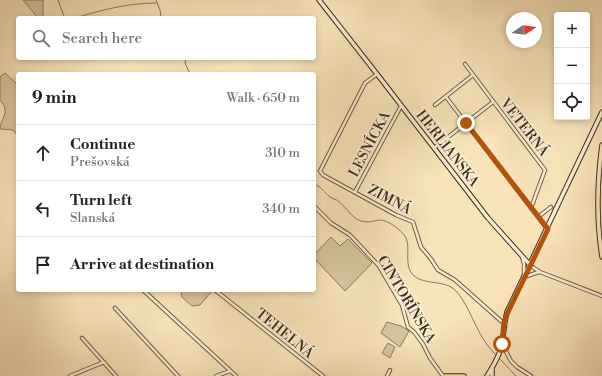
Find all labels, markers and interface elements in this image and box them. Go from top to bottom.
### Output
north arrow [506,12,542,48]
map controls [554,12,590,120]
button: + [554,12,590,48]
search box [16,16,316,60]
icon: search [30,27,52,49]
text: Search here [62,29,142,48]
button: − [554,48,590,84]
button: locate [554,84,590,120]
text: 9 min [32,87,77,109]
text: Walk · 650 m [227,90,300,106]
street label: VETERNÁ [495,93,554,161]
street label: LESNÍCKA [343,107,395,180]
street label: HERLIANSKA [412,107,483,191]
route end [457,114,475,132]
text: Continue [70,135,135,154]
icon: ahead [32,142,54,164]
text: 310 m [265,145,300,161]
text: Prešovská [70,154,130,170]
street label: ZIMNÁ [365,179,416,219]
text: Turn left [70,191,132,210]
icon: left [32,198,54,220]
text: 340 m [262,201,300,217]
text: Slanská [70,210,115,226]
street label: CINTORÍNSKA [373,251,441,347]
icon: arrive [32,254,54,276]
text: Arrive at destination [70,255,214,274]
street label: TEHELNÁ [252,303,319,363]
route start [493,335,511,353]

